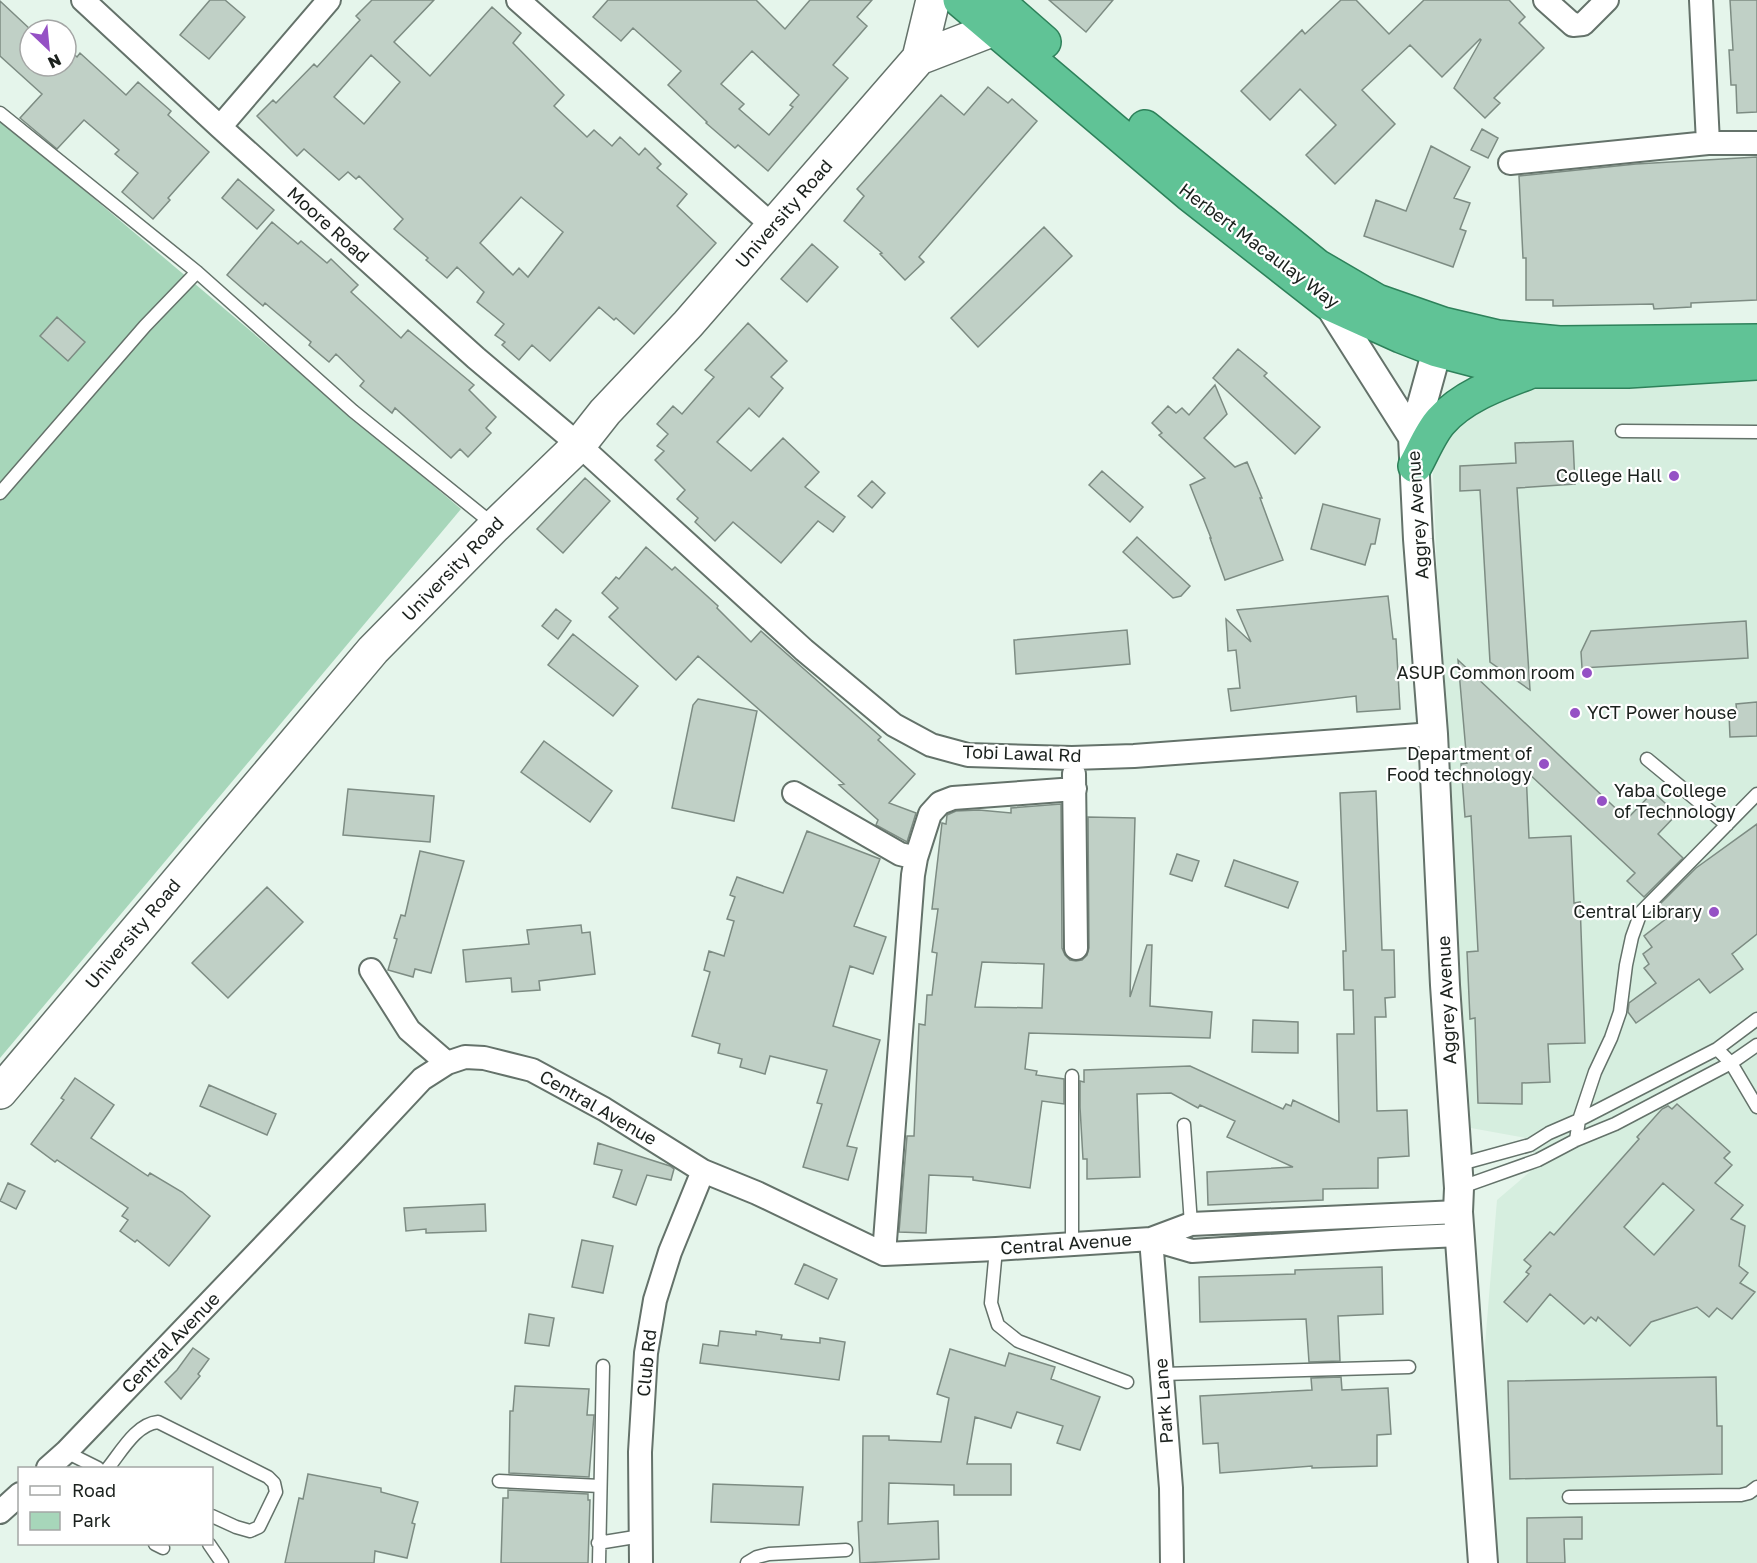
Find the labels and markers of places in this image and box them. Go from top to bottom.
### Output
place label: College Hall [1556,464,1662,486]
marker: College Hall [1667,469,1681,483]
place label: ASUP Common room [1397,661,1575,683]
marker: ASUP Common room [1580,666,1594,680]
place label: YCT Power house [1587,701,1737,723]
marker: YCT Power house [1568,706,1582,720]
place label: Department of Food technology [1386,742,1532,785]
marker: Department of Food technology [1537,757,1551,771]
place label: Yaba College of Technology [1614,779,1736,822]
marker: Yaba College of Technology [1595,794,1609,808]
place label: Central Library [1573,900,1702,922]
marker: Central Library [1707,905,1721,919]

